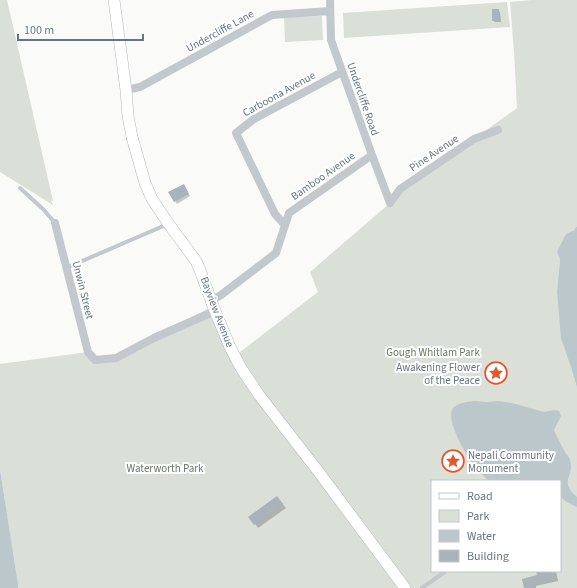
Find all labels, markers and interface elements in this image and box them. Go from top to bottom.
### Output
street label: Undercliffe Lane [183,6,257,56]
scale bar [18,16,143,42]
text: 100 m [24,22,54,39]
street label: Undercliffe Road [343,60,383,138]
street label: Carboona Avenue [240,67,319,120]
street label: Pine Avenue [406,131,462,175]
street label: Bamboo Avenue [288,148,359,204]
street label: Unwin Street [69,259,98,321]
street label: Bayview Avenue [197,275,238,350]
park label: Gough Whitlam Park [386,345,480,360]
place label: Awakening Flower of the Peace [396,360,481,388]
place icon: Awakening Flower of the Peace [483,360,509,386]
place icon: Nepali Community Monument [440,448,466,474]
place label: Nepali Community Monument [468,448,554,476]
park label: Waterworth Park [126,461,204,476]
legend [431,480,561,572]
text: Road [467,488,493,505]
text: Park [467,508,489,525]
text: Water [467,528,497,545]
text: Building [467,548,509,565]

